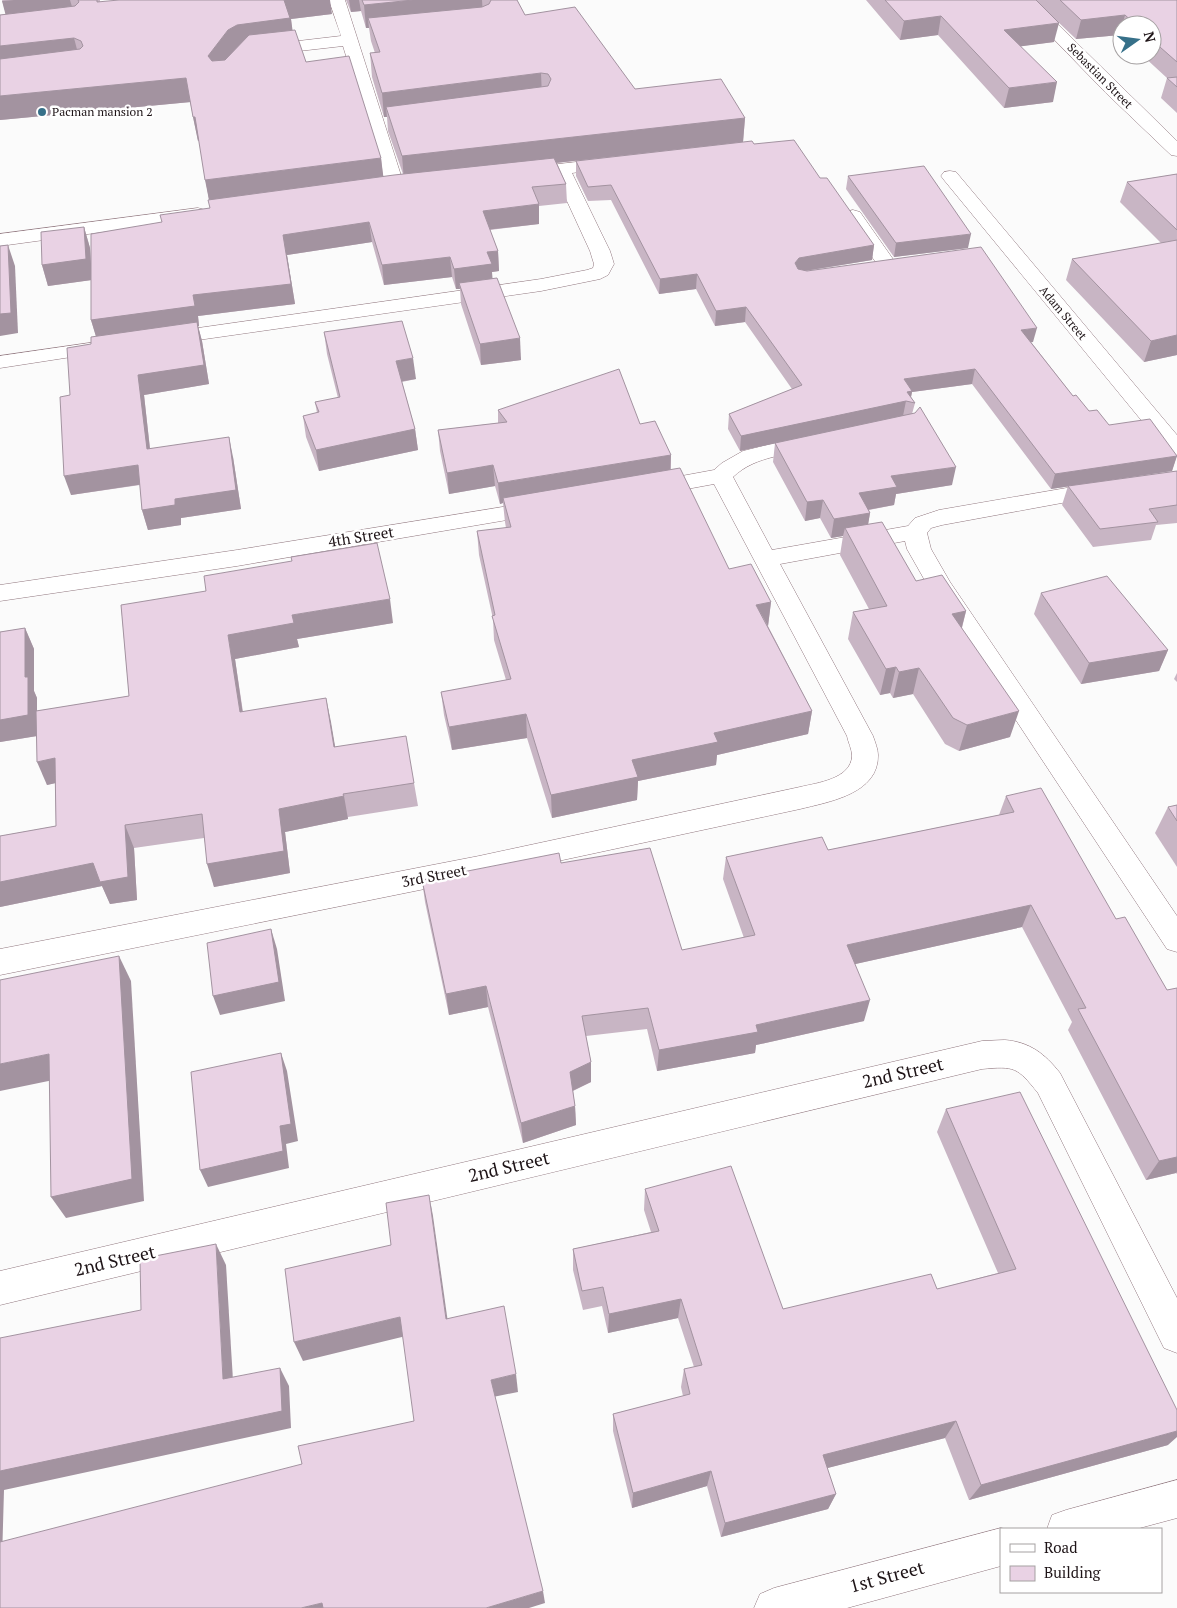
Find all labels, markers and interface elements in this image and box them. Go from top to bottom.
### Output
north arrow [1112,15,1162,65]
text: N [1140,29,1161,45]
street label: Sebastian Street [1064,40,1137,112]
place label: Pacman mansion 2 [52,104,153,119]
marker: Pacman mansion 2 [36,106,48,118]
street label: Adam Street [1036,282,1091,343]
street label: 4th Street [327,521,395,551]
street label: 3rd Street [400,859,468,891]
street label: 2nd Street [860,1051,946,1093]
street label: 2nd Street [466,1145,552,1187]
street label: 2nd Street [72,1239,158,1281]
legend [1000,1528,1162,1593]
text: Road [1044,1537,1077,1557]
street label: 1st Street [847,1554,927,1598]
text: Building [1044,1562,1102,1582]

